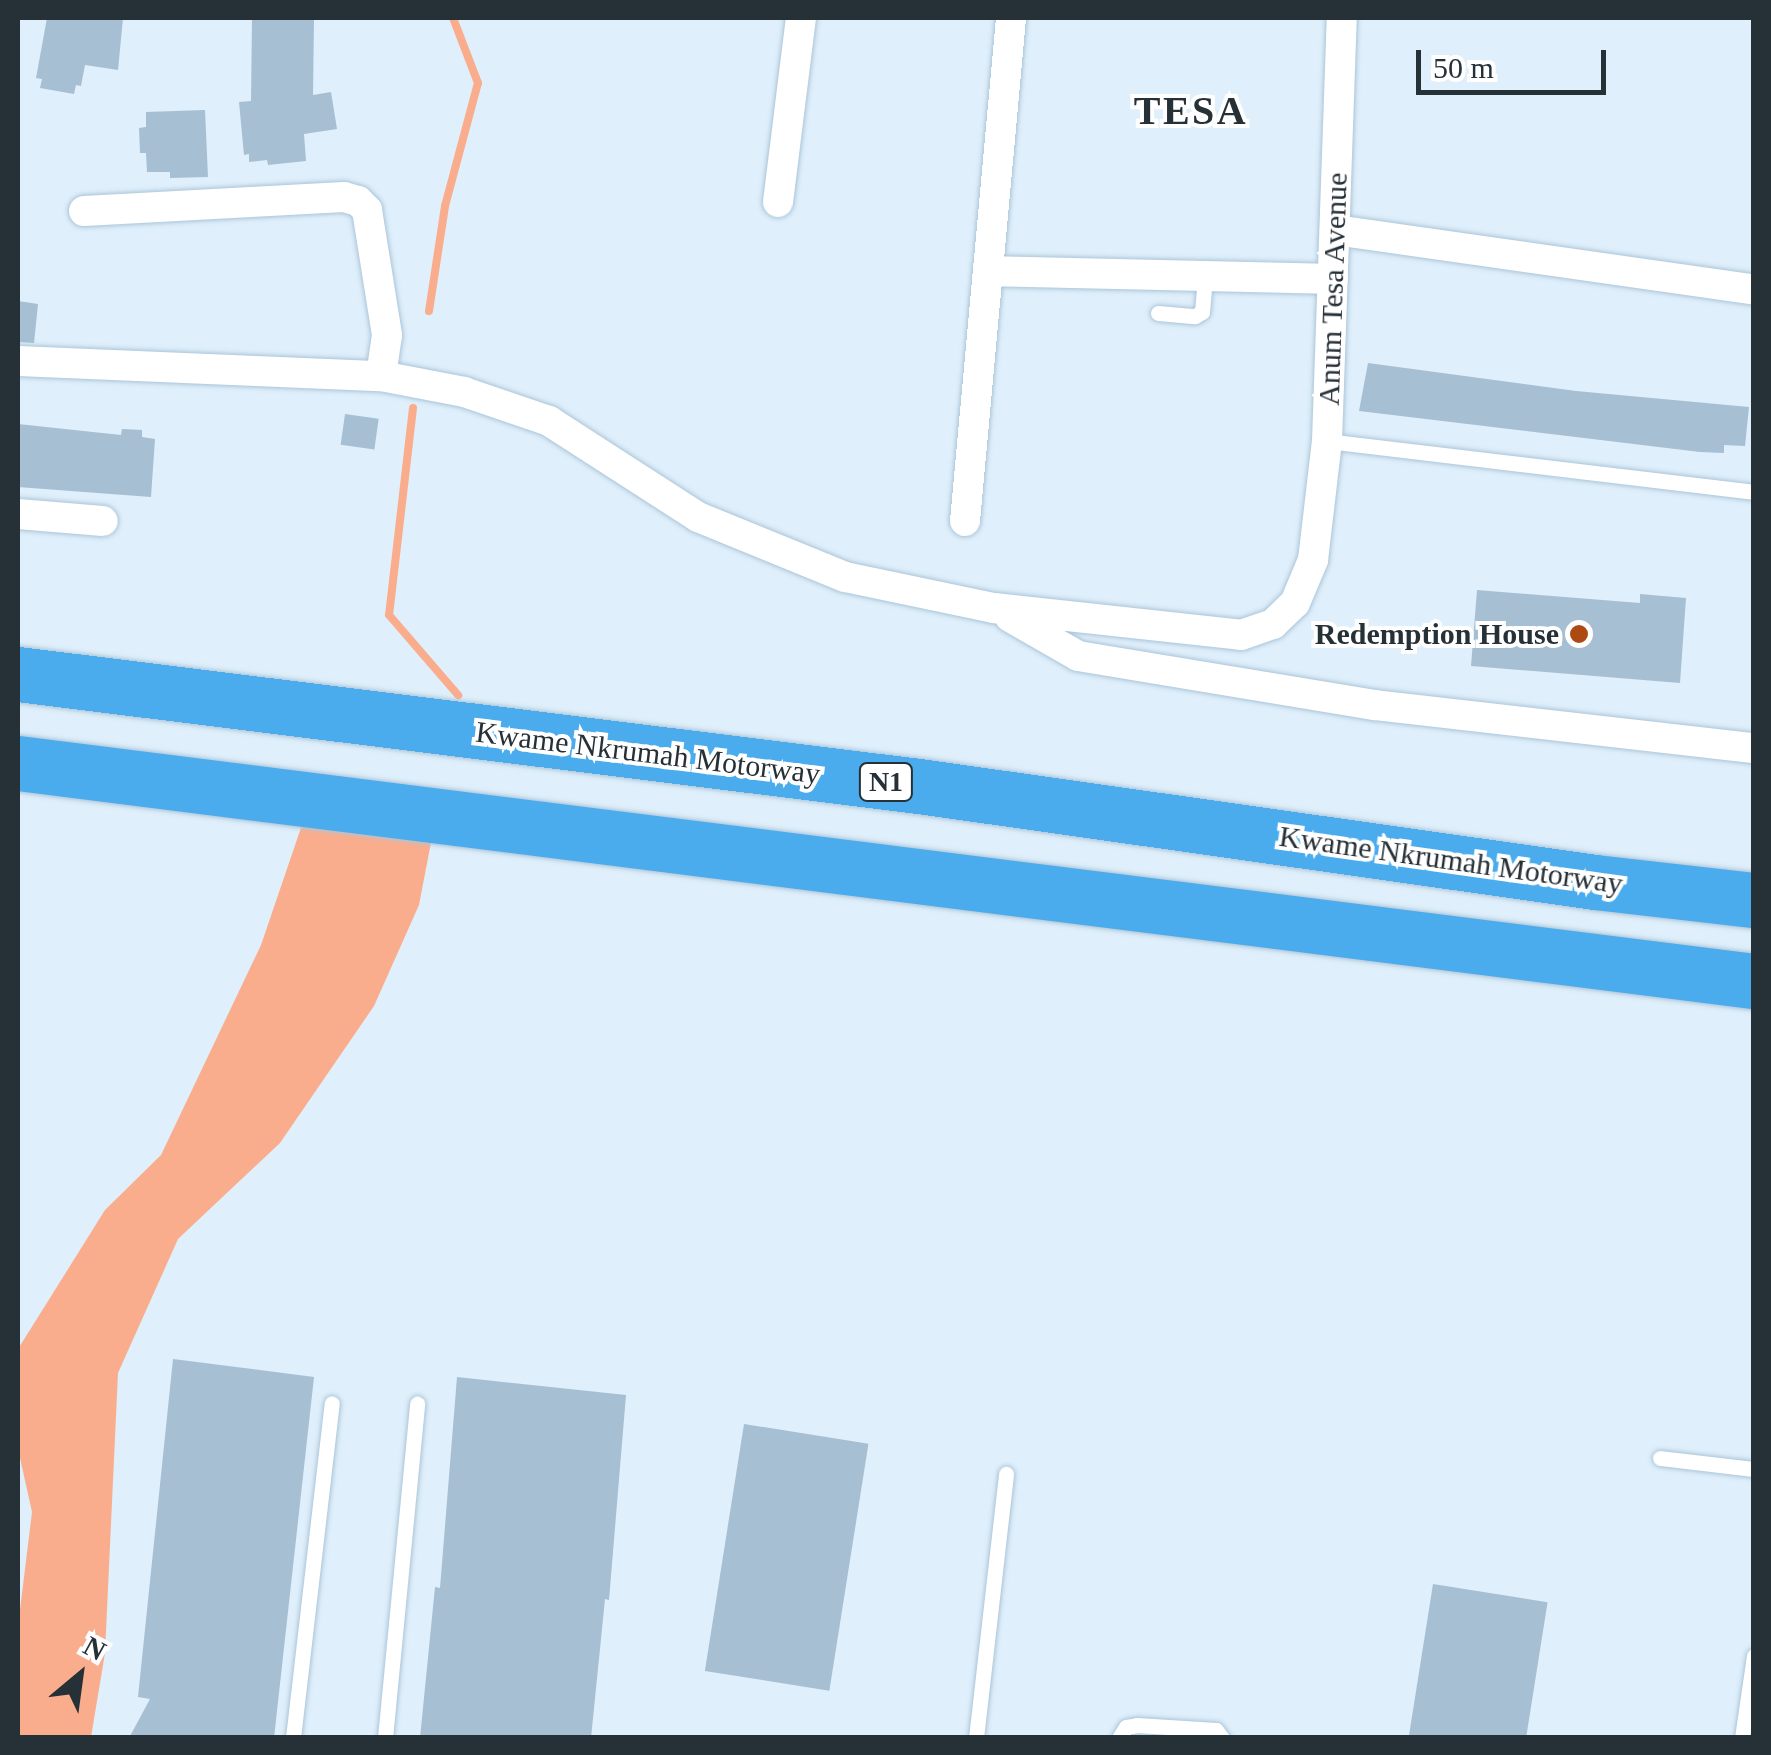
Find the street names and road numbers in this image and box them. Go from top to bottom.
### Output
street label: Anum Tesa Avenue [1311,171,1355,407]
street label: Kwame Nkrumah Motorway [474,714,822,792]
road number: N1 [858,759,914,805]
street label: Kwame Nkrumah Motorway [1277,818,1625,902]

